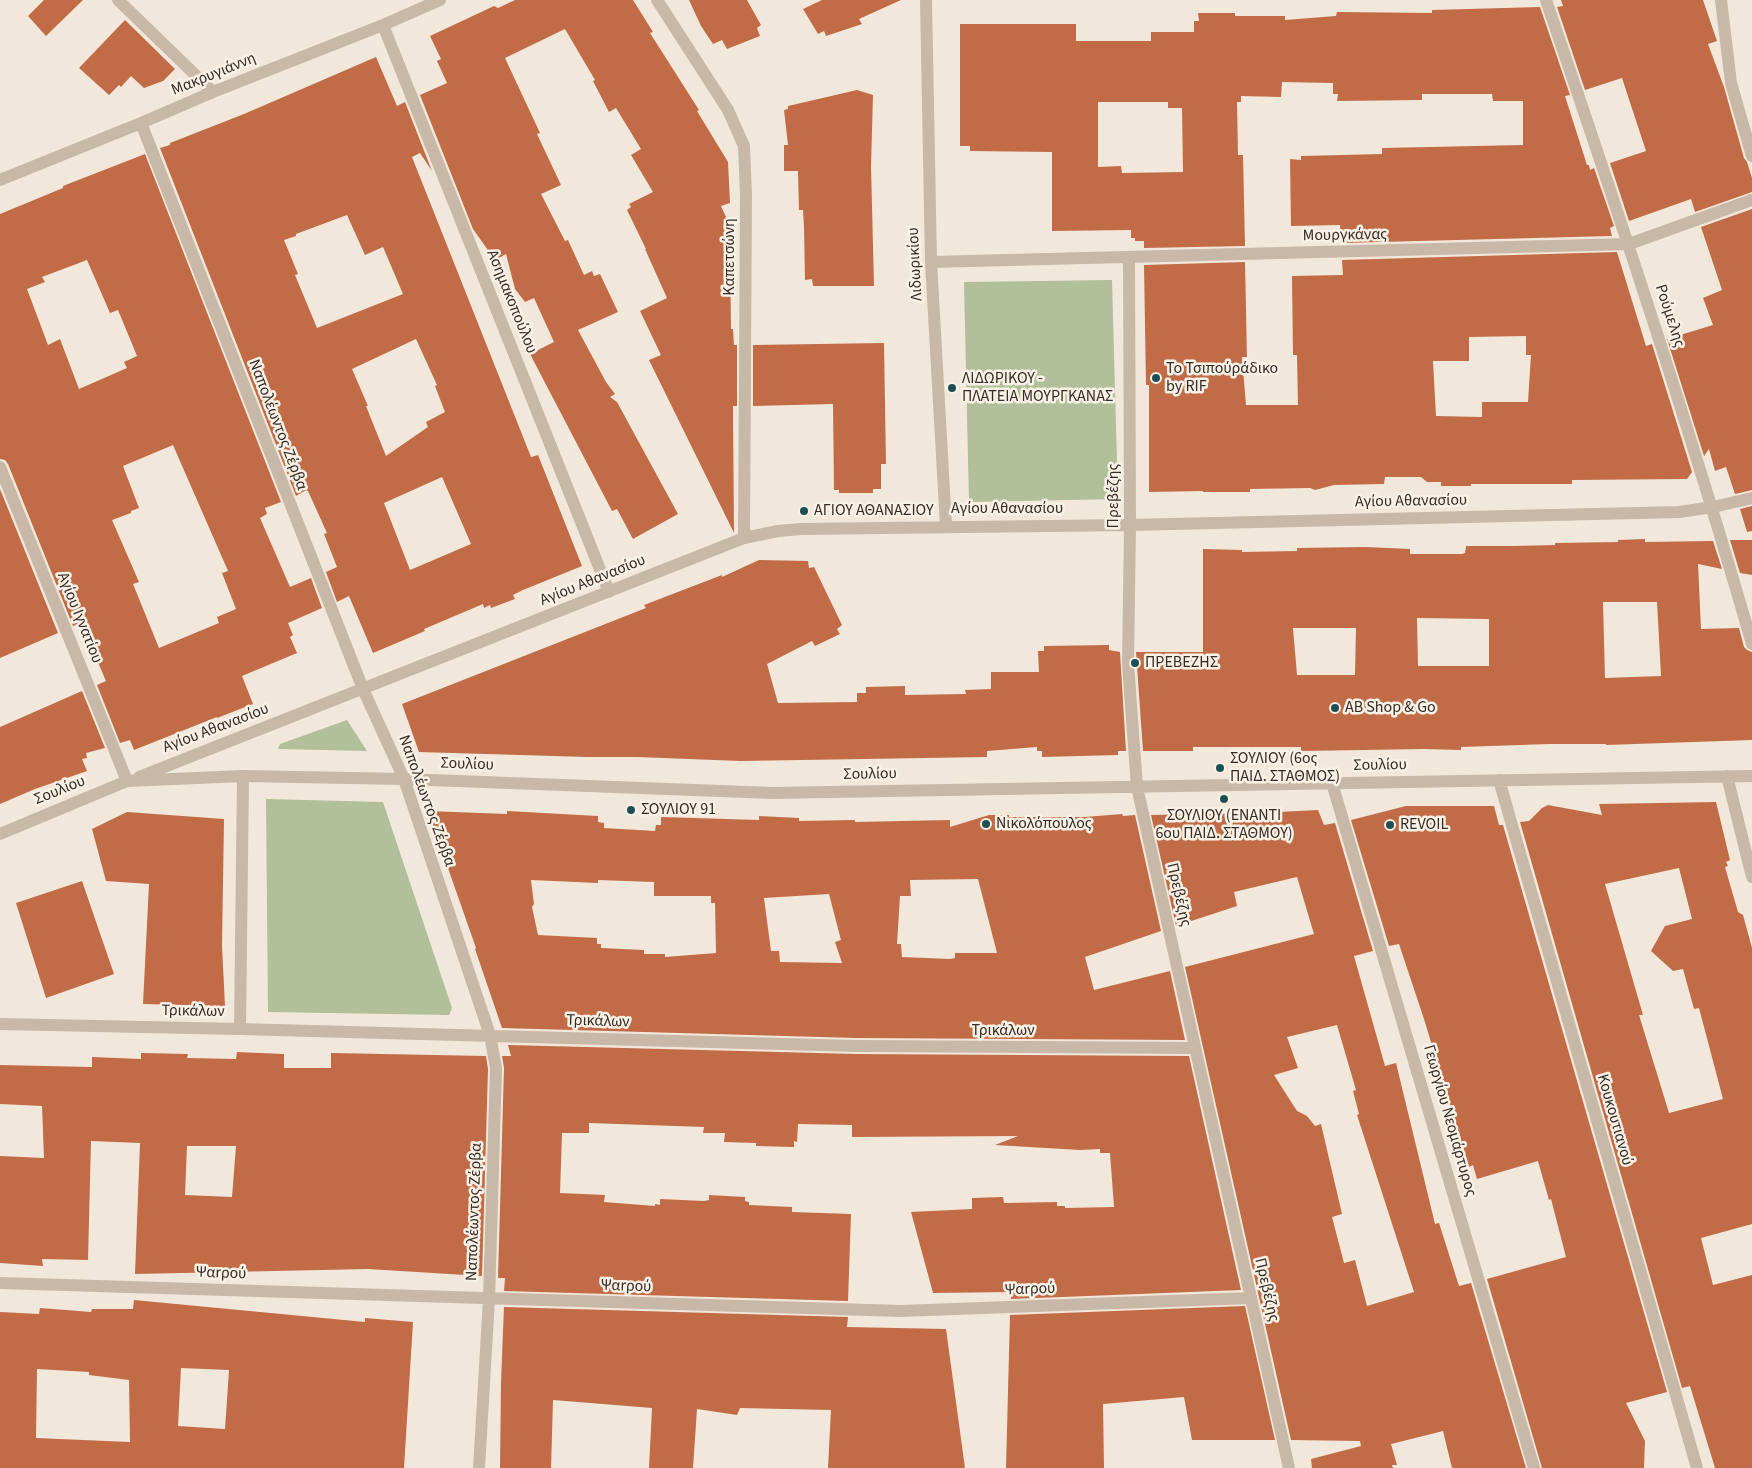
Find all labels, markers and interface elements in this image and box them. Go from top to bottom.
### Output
street label: Μακρυγιάννη [169,49,259,101]
street label: Καπετσώνη [720,218,740,296]
street label: Μουργκάνας [1303,226,1387,246]
street label: Λιδωρικίου [904,227,928,301]
street label: Ασημακοπούλου [481,247,541,357]
street label: Ρούμελης [1650,282,1688,350]
street label: Ναπολέωντος Ζέρβα [243,357,311,493]
place label: To Τσιπούράδικο by RIF [1166,359,1278,397]
place label: ΛΙΔΩΡΙΚΟΥ - ΠΛΑΤΕΙΑ ΜΟΥΡΓΚΑΝΑΣ [962,369,1113,407]
marker: To Τσιπούράδικο by RIF [1150,372,1162,384]
marker: ΛΙΔΩΡΙΚΟΥ - ΠΛΑΤΕΙΑ ΜΟΥΡΓΚΑΝΑΣ [946,382,958,394]
street label: Πρεβέζης [1104,464,1124,528]
street label: Αγίου Αθανασίου [1355,491,1467,513]
street label: Αγίου Αθανασίου [951,499,1063,519]
place label: ΑΓΙΟΥ ΑΘΑΝΑΣΙΟΥ [814,501,934,521]
marker: ΑΓΙΟΥ ΑΘΑΝΑΣΙΟΥ [798,505,810,517]
street label: Αγίου Αθανασίου [537,551,649,611]
street label: Αγίου Ιγνατίου [52,570,106,666]
place label: ΠΡΕΒΕΖΗΣ [1145,653,1218,673]
marker: ΠΡΕΒΕΖΗΣ [1129,657,1141,669]
place label: AB Shop & Go [1345,698,1436,718]
street label: Αγίου Αθανασίου [160,700,272,758]
marker: AB Shop & Go [1329,702,1341,714]
street label: Ναπολέωντος Ζέρβα [393,733,459,869]
place label: ΣΟΥΛΙΟΥ (6ος ΠΑΙΔ. ΣΤΑΘΜΟΣ) [1230,749,1340,787]
street label: Σουλίου [440,754,494,776]
street label: Σουλίου [1353,756,1407,776]
marker: ΣΟΥΛΙΟΥ (6ος ΠΑΙΔ. ΣΤΑΘΜΟΣ) [1214,762,1226,774]
street label: Σουλίου [843,765,897,785]
street label: Σουλίου [32,772,88,810]
marker: ΣΟΥΛΙΟΥ (ΕΝΑΝΤΙ 6ου ΠΑΙΔ. ΣΤΑΘΜΟΥ) [1218,793,1230,805]
place label: ΣΟΥΛΙΟΥ 91 [641,800,716,820]
marker: ΣΟΥΛΙΟΥ 91 [625,804,637,816]
place label: ΣΟΥΛΙΟΥ (ΕΝΑΝΤΙ 6ου ΠΑΙΔ. ΣΤΑΘΜΟΥ) [1155,806,1293,844]
place label: Νικολόπουλος [996,814,1092,834]
place label: REVOIL [1400,815,1448,835]
marker: Νικολόπουλος [980,818,992,830]
marker: REVOIL [1384,819,1396,831]
street label: Πρεβέζης [1161,861,1195,929]
street label: Τρικάλων [161,1002,225,1022]
street label: Τρικάλων [566,1011,630,1033]
street label: Τρικάλων [971,1021,1035,1041]
street label: Γεωργίου Νεομάρτυρος [1418,1043,1480,1199]
street label: Κουκουτιανού [1592,1072,1636,1168]
street label: Ναπολέωντος Ζέρβα [463,1143,487,1281]
street label: Πρεβέζης [1249,1256,1283,1324]
street label: Ψαrρού [195,1264,247,1284]
street label: Ψαrρού [600,1277,652,1297]
street label: Ψαrρού [1004,1280,1056,1300]

